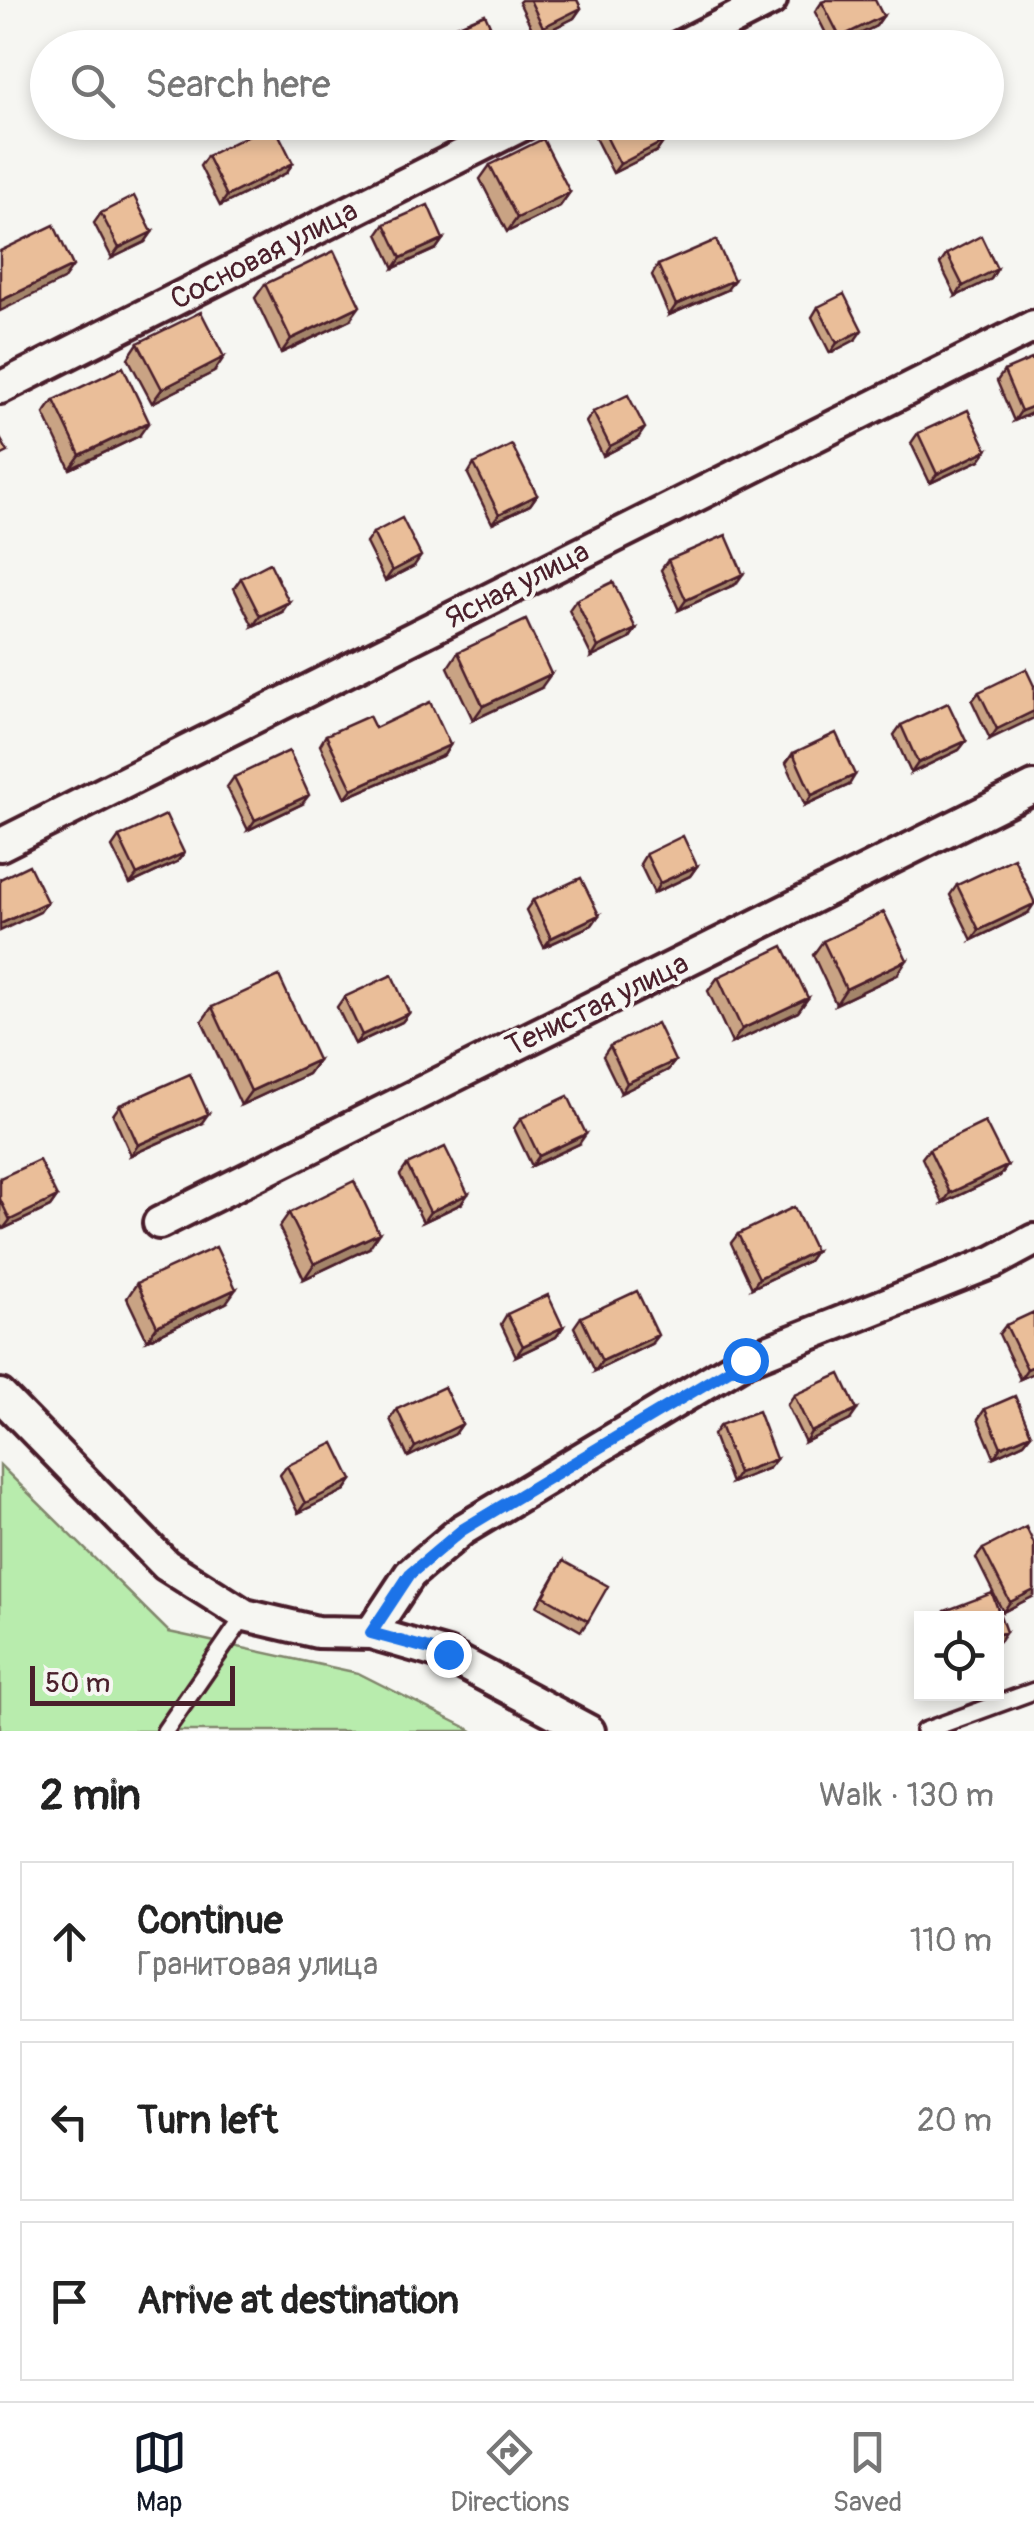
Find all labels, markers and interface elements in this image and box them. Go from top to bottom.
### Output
search box [30,30,1004,140]
icon: search [65,58,120,113]
text: Search here [145,61,331,109]
street label: Сосновая улица [164,192,364,318]
street label: Ясная улица [439,533,595,637]
street label: Тенистая улица [500,945,694,1065]
route start [723,1338,769,1384]
map controls [914,1611,1004,1701]
button: locate [914,1611,1004,1701]
route end [426,1632,472,1678]
scale bar [30,1661,235,1706]
text: 50 m [45,1666,110,1701]
text: 2 min [40,1770,141,1822]
text: Walk · 130 m [819,1776,994,1816]
text: Continue [137,1897,283,1945]
icon: ahead [42,1914,97,1969]
text: 110 m [910,1921,992,1961]
text: Гранитовая улица [137,1945,378,1985]
icon: left [42,2094,97,2149]
text: Turn left [137,2097,278,2145]
text: 20 m [917,2101,992,2141]
icon: arrive [42,2274,97,2329]
text: Arrive at destination [137,2277,459,2325]
tab: Map [132,2425,187,2520]
tab: Directions [450,2425,569,2520]
tab: Saved [833,2425,902,2520]

